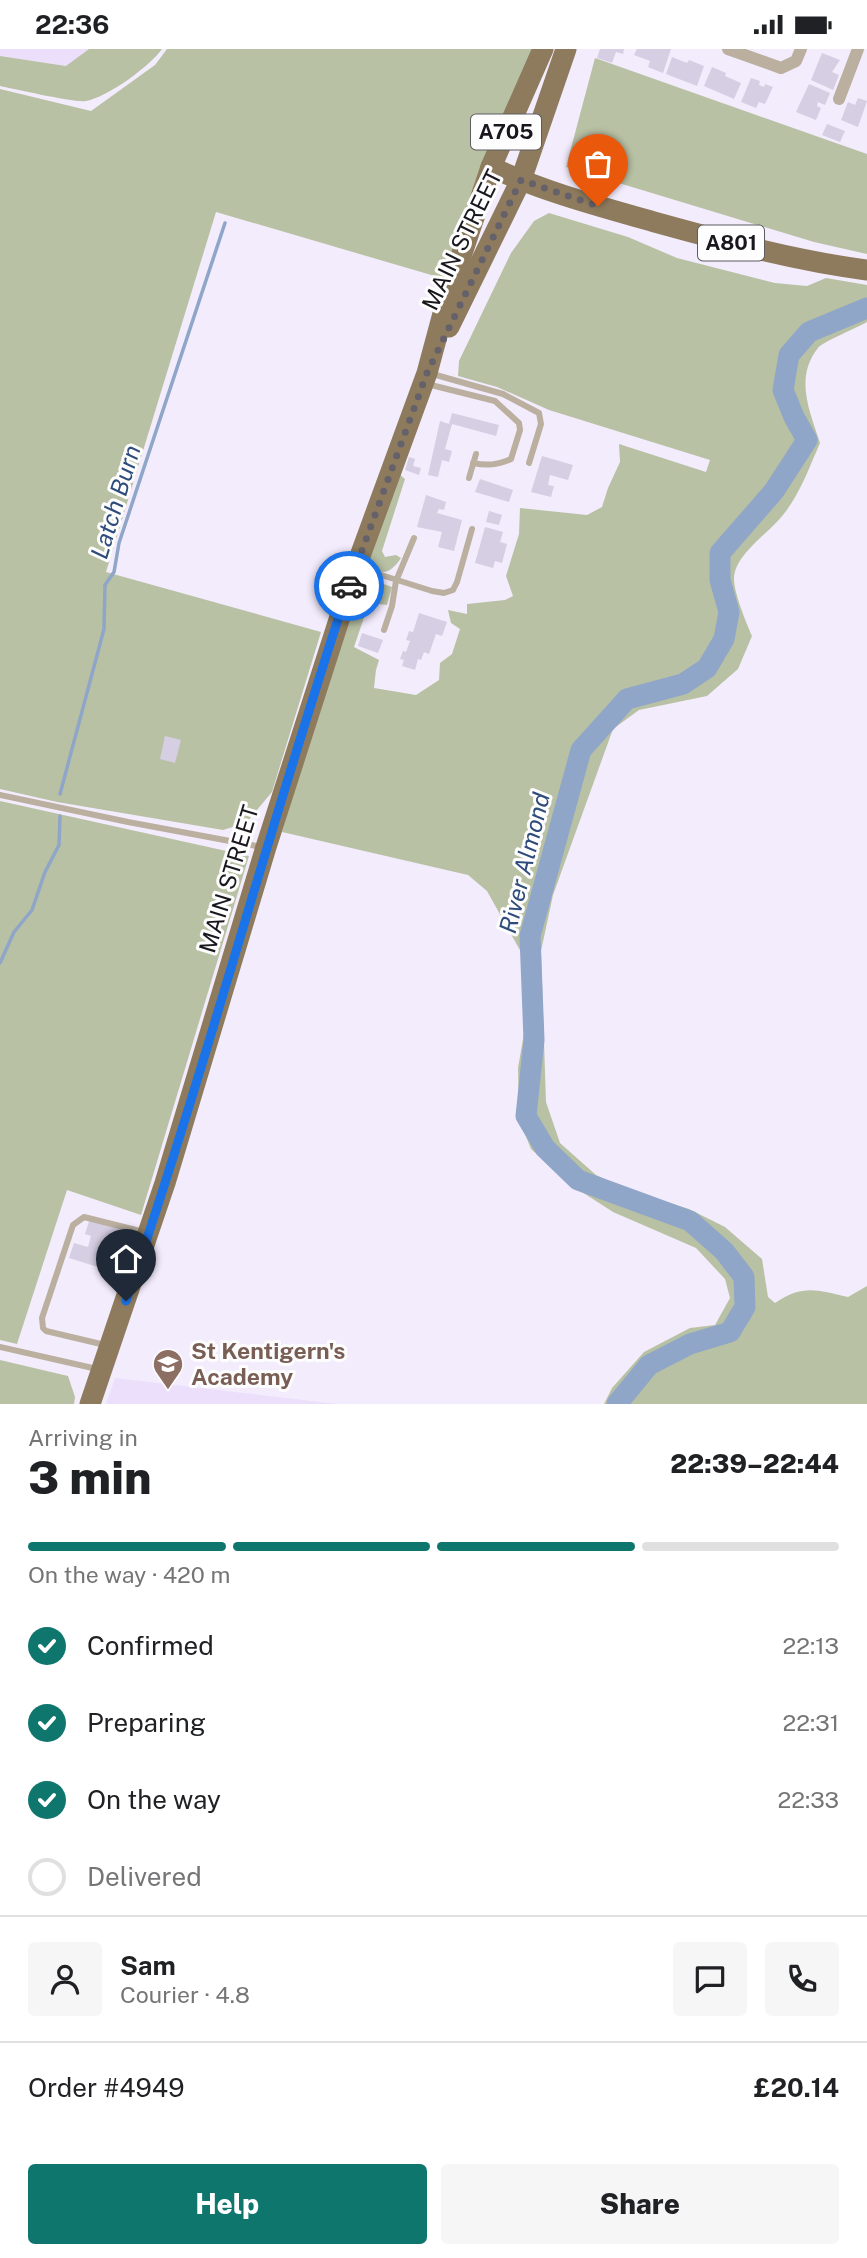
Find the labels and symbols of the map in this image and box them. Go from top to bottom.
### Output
road number: A705 [471,115,541,149]
pin [568,134,628,206]
street label: MAIN STREET [416,165,507,315]
road number: A801 [698,225,764,261]
water label: Latch Burn [85,442,146,562]
courier [314,551,384,621]
water label: River Almond [493,789,555,936]
street label: MAIN STREET [193,801,264,956]
pin [96,1229,156,1301]
place label: St Kentigern's Academy [191,1337,345,1390]
school or university icon: St Kentigern's Academy [151,1347,185,1391]

